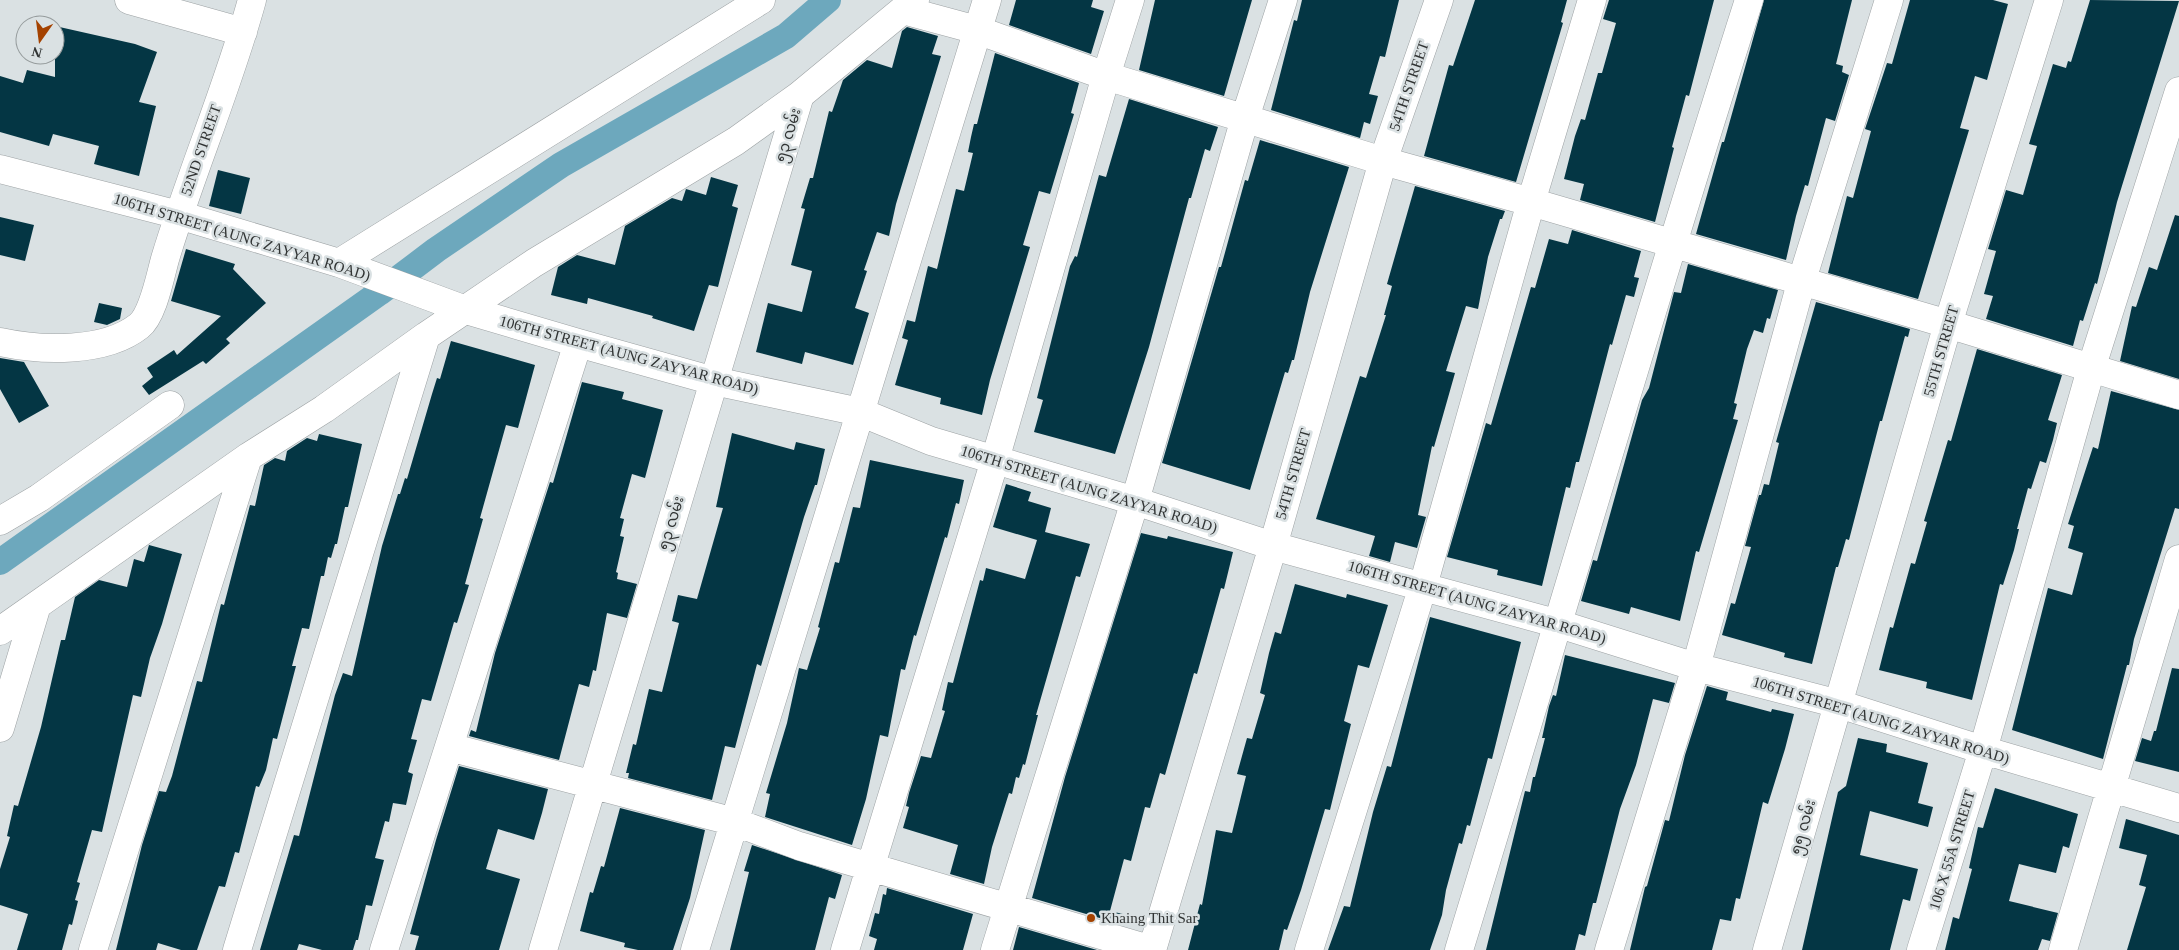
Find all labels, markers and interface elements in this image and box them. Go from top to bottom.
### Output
north arrow [15,15,65,65]
street label: 54TH STREET [1386,39,1432,133]
text: N [30,44,44,61]
street label: 52ND STREET [178,102,224,198]
street label: ၅၃ လမ်း [770,106,808,165]
street label: 106TH STREET (AUNG ZAYYAR ROAD) [111,190,372,285]
street label: 55TH STREET [1920,304,1962,398]
street label: 106TH STREET (AUNG ZAYYAR ROAD) [497,313,760,398]
street label: 54TH STREET [1272,427,1314,521]
street label: 106TH STREET (AUNG ZAYYAR ROAD) [958,442,1219,537]
street label: ၅၃ လမ်း [653,494,691,553]
street label: 106TH STREET (AUNG ZAYYAR ROAD) [1346,557,1608,648]
street label: 106TH STREET (AUNG ZAYYAR ROAD) [1750,673,2011,768]
street label: 106 X 55A STREET [1926,788,1978,912]
street label: ၅၅ လမ်း [1786,797,1822,857]
place label: Khaing Thit Sar [1101,910,1197,926]
marker: Khaing Thit Sar [1085,912,1097,924]

